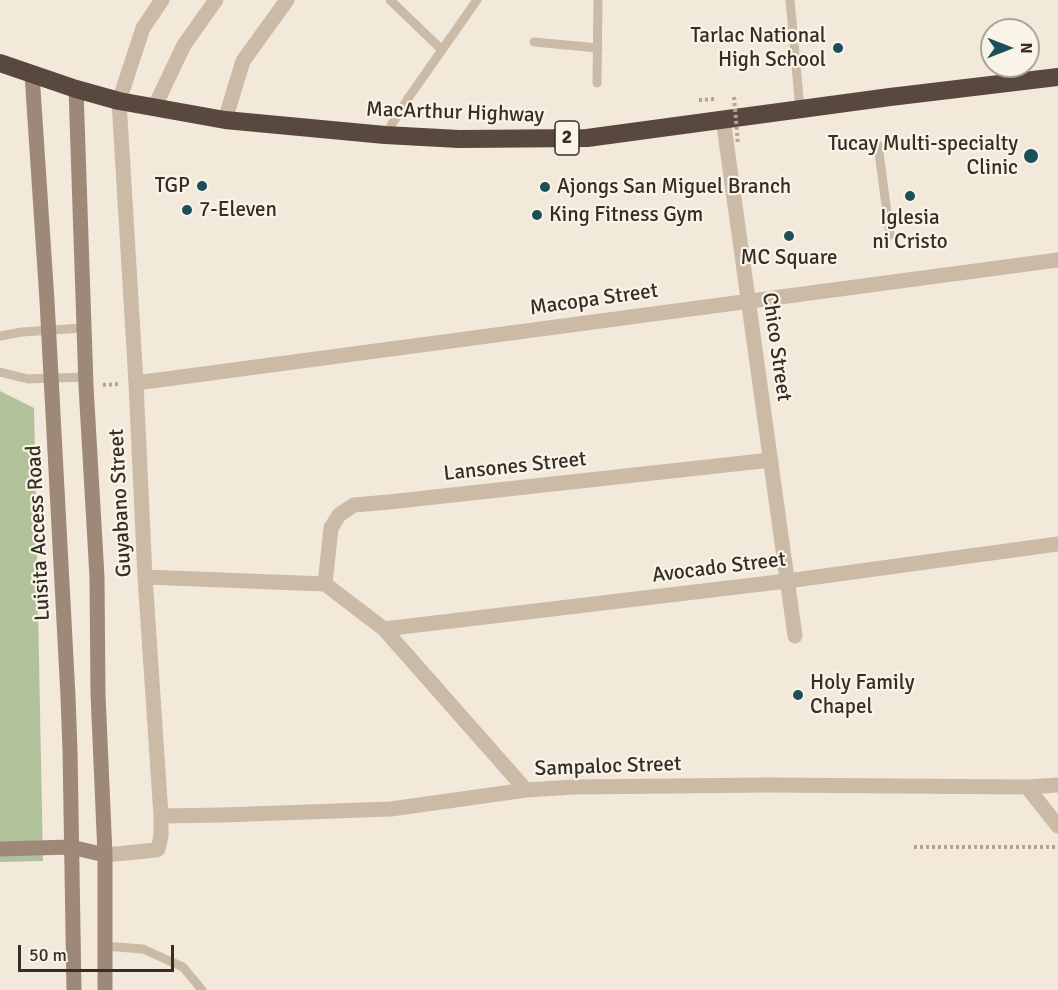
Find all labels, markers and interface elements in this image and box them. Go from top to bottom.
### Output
north arrow [980,18,1040,78]
place label: Tarlac National High School [690,23,826,73]
marker: Tarlac National High School [831,41,845,55]
text: N [1016,42,1036,54]
street label: MacArthur Highway [365,97,545,129]
road number: 2 [555,121,579,155]
place label: Tucay Multi-specialty Clinic [828,131,1018,181]
marker: Tucay Multi-specialty Clinic [1022,147,1040,165]
place label: TGP [155,173,190,199]
place label: Ajongs San Miguel Branch [557,174,791,200]
marker: TGP [195,179,209,193]
marker: Ajongs San Miguel Branch [538,180,552,194]
marker: Iglesia ni Cristo [903,189,917,203]
place label: 7-Eleven [199,197,277,223]
place label: King Fitness Gym [549,202,703,228]
marker: 7-Eleven [180,203,194,217]
place label: Iglesia ni Cristo [872,205,948,255]
marker: King Fitness Gym [530,208,544,222]
marker: MC Square [782,229,796,243]
place label: MC Square [741,245,837,271]
street label: Macopa Street [528,279,660,321]
street label: Chico Street [756,291,796,403]
street label: Guyabano Street [105,428,137,578]
street label: Luisita Access Road [22,445,56,621]
street label: Lansones Street [442,447,588,487]
street label: Avocado Street [651,547,787,589]
place label: Holy Family Chapel [810,670,914,720]
marker: Holy Family Chapel [791,688,805,702]
street label: Sampaloc Street [534,752,682,782]
scale bar [21,933,177,971]
text: 50 m [29,944,67,966]

